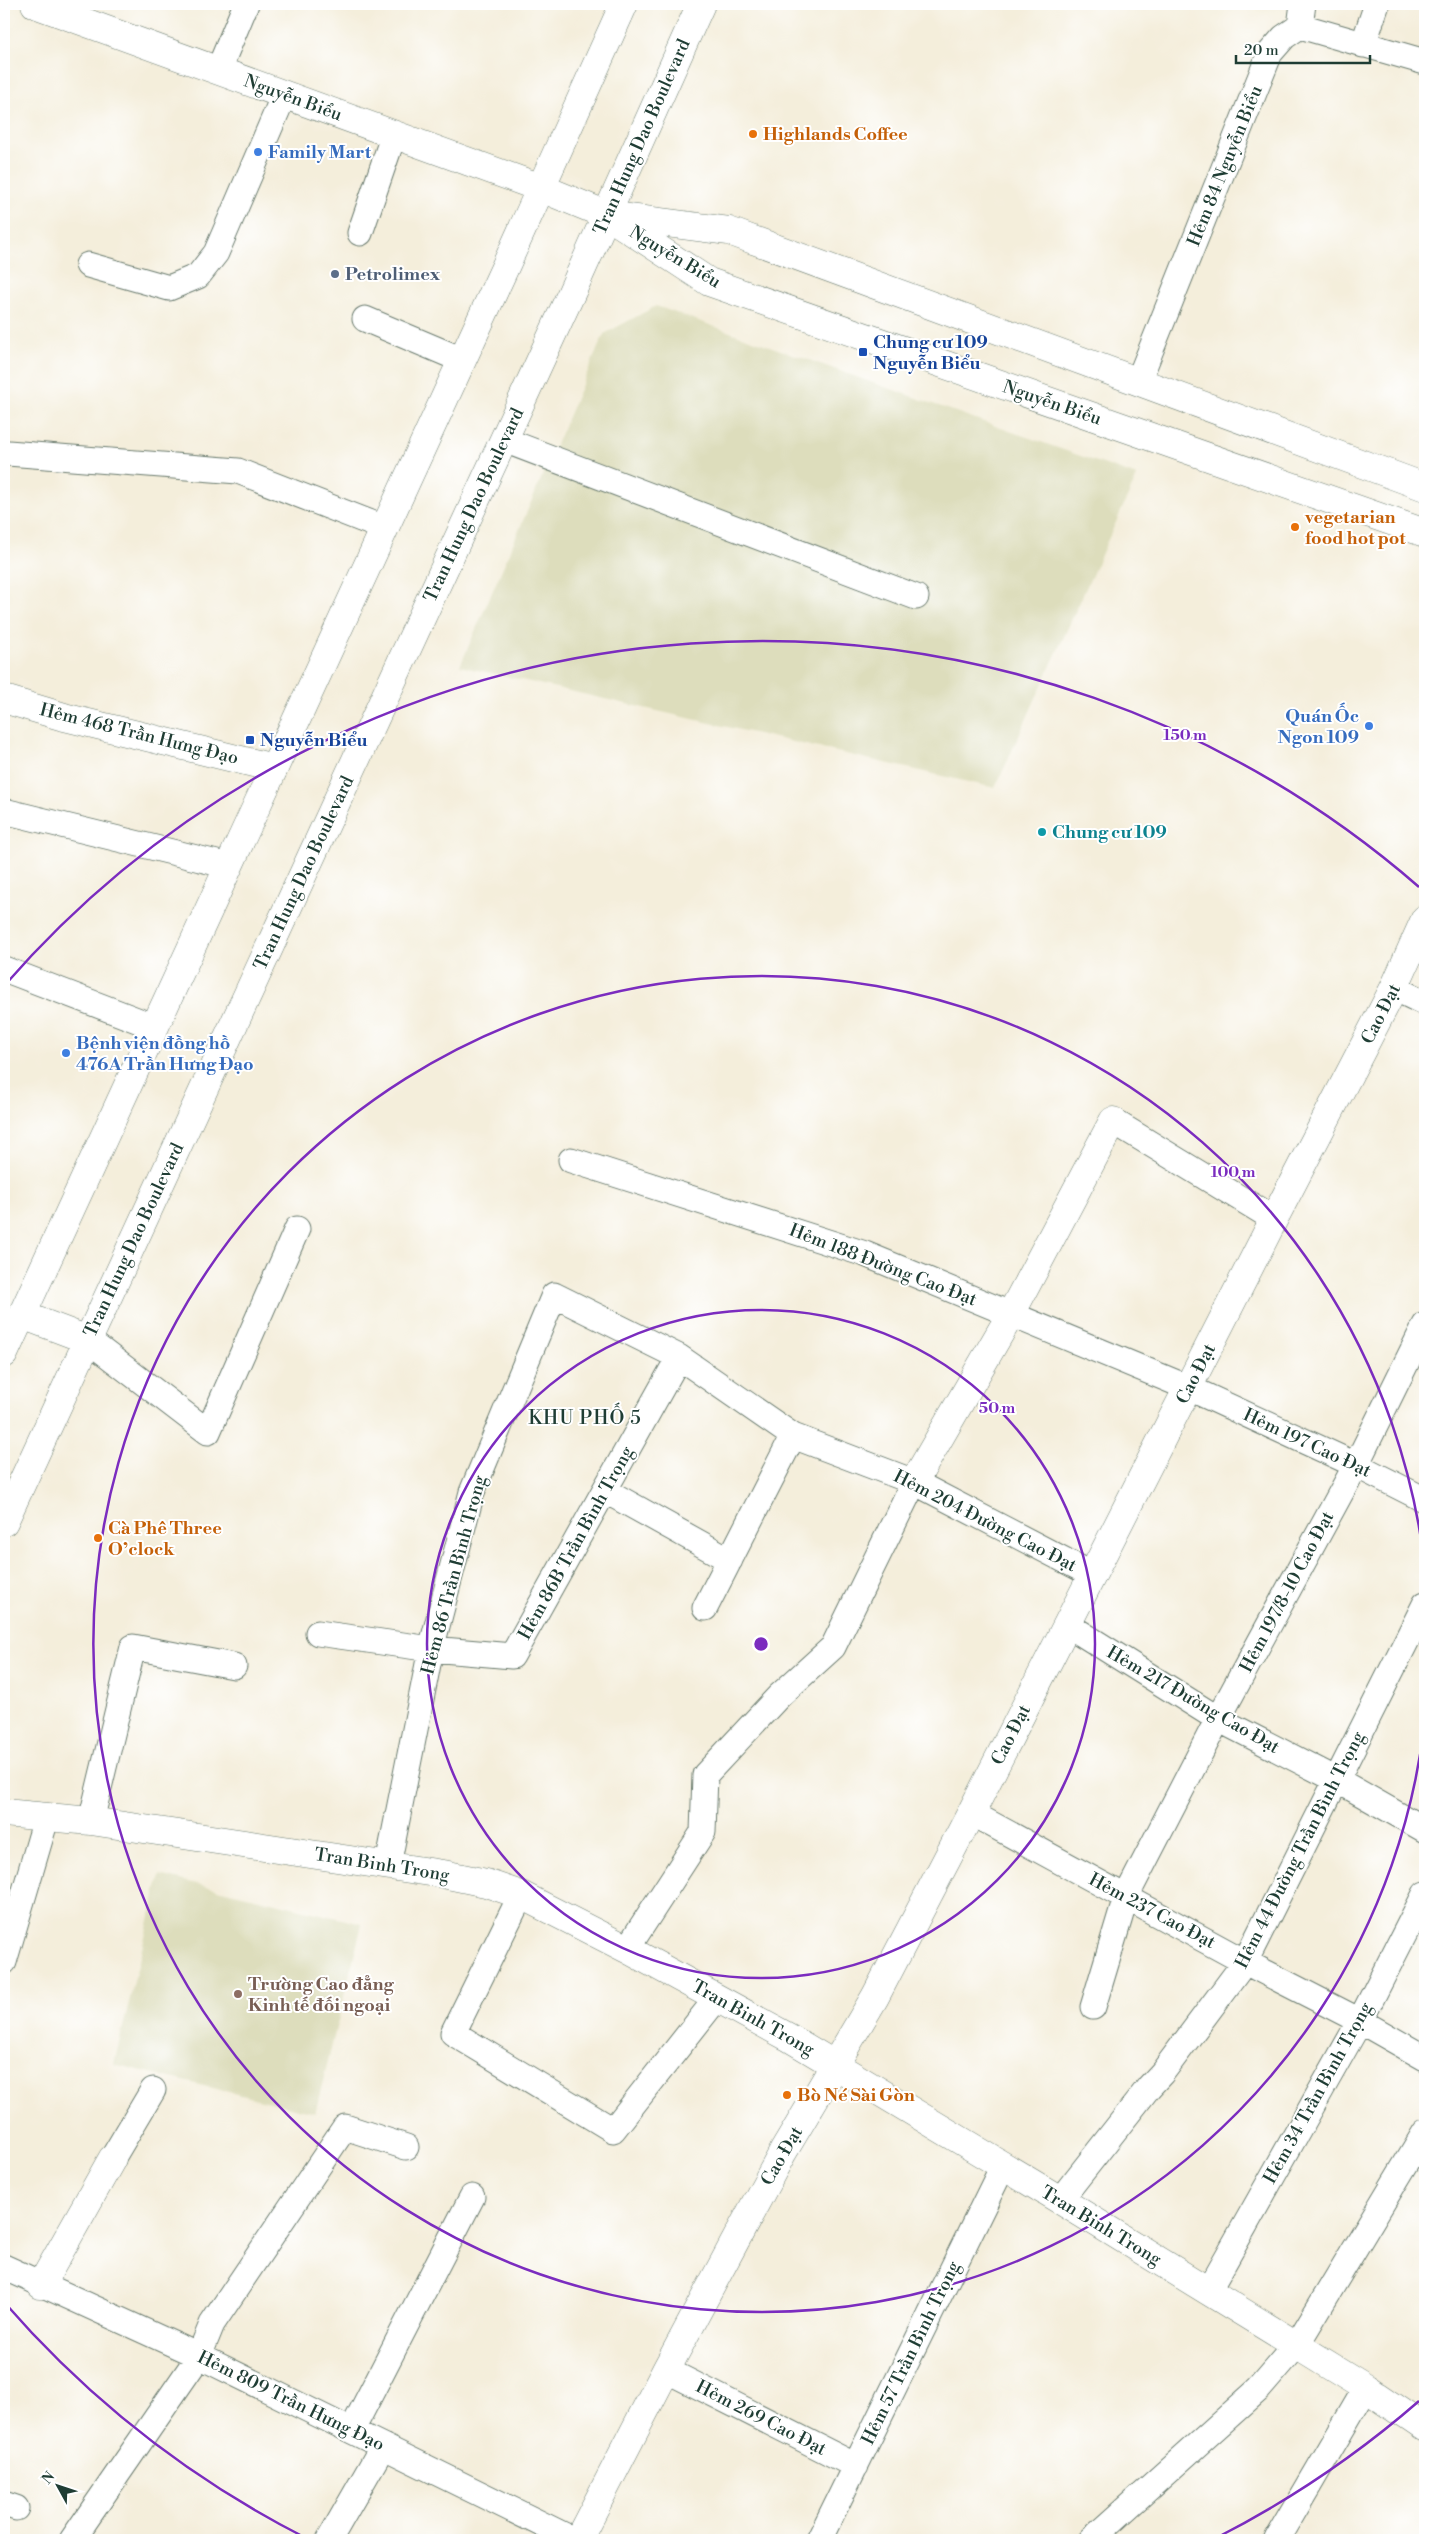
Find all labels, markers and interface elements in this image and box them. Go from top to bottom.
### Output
scale bar [1236,32,1370,64]
street label: Tran Hung Dao Boulevard [588,35,696,238]
text: 20 m [1244,41,1279,60]
street label: Nguyễn Biểu [241,70,346,127]
street label: Hẻm 84 Nguyễn Biểu [1182,81,1268,250]
place label: Highlands Coffee [763,123,908,146]
marker: Highlands Coffee [747,128,759,140]
place label: Family Mart [268,141,372,164]
marker: Family Mart [252,146,264,158]
street label: Nguyễn Biểu [625,221,726,294]
place label: Petrolimex [345,263,441,286]
marker: Petrolimex [329,268,341,280]
place label: Chung cư 109 Nguyễn Biểu [873,331,988,375]
marker: Chung cư 109 Nguyễn Biểu [857,346,869,358]
street label: Nguyễn Biểu [1000,375,1105,431]
street label: Tran Hung Dao Boulevard [419,403,529,606]
place label: vegetarian food hot pot [1304,506,1406,550]
marker: vegetarian food hot pot [1289,521,1301,533]
street label: Hẻm 468 Trần Hưng Ðạo [37,698,241,770]
place label: Quán Ốc Ngon 109 [1278,702,1359,749]
marker: Quán Ốc Ngon 109 [1363,720,1375,732]
text: 150 m [1163,726,1207,745]
place label: Nguyễn Biểu [260,729,368,752]
marker: Nguyễn Biểu [244,734,256,746]
street label: Tran Hung Dao Boulevard [249,771,359,974]
place label: Chung cư 109 [1052,821,1167,844]
marker: Chung cư 109 [1036,826,1048,838]
street label: Cao Đạt [1356,979,1406,1048]
place label: Bệnh viện đồng hồ 476A Trần Hưng Đạo [76,1032,254,1076]
marker: Bệnh viện đồng hồ 476A Trần Hưng Đạo [60,1047,72,1059]
street label: Tran Hung Dao Boulevard [79,1138,189,1341]
text: 100 m [1211,1163,1256,1182]
street label: Hẻm 188 Đường Cao Đạt [786,1219,981,1312]
street label: Cao Đạt [1171,1339,1221,1408]
text: 50 m [979,1399,1015,1418]
district label: KHU PHỐ 5 [528,1402,642,1430]
street label: Hẻm 197 Cao Đạt [1239,1403,1375,1483]
street label: Hẻm 86B Trần Bình Trọng [513,1442,639,1644]
street label: Hẻm 204 Đường Cao Đạt [890,1465,1081,1577]
street label: Hẻm 86 Trần Bình Trọng [416,1472,492,1677]
street label: Hẻm 197/8-10 Cao Đạt [1235,1507,1340,1677]
place label: Cà Phê Three O’clock [108,1517,222,1561]
marker: Cà Phê Three O’clock [92,1532,104,1544]
centre of rings [752,1635,770,1653]
street label: Hẻm 217 Đường Cao Đạt [1102,1641,1284,1759]
street label: Cao Đạt [986,1700,1036,1769]
street label: Hẻm 44 Đường Trần Bình Trọng [1230,1727,1370,1972]
street label: Tran Binh Trong [313,1843,452,1887]
street label: Hẻm 237 Cao Đạt [1085,1868,1220,1954]
place label: Trường Cao đẳng Kinh tế đối ngoại [248,1973,395,2017]
street label: Tran Binh Trong [688,1975,819,2061]
marker: Trường Cao đẳng Kinh tế đối ngoại [232,1988,244,2000]
street label: Hẻm 34 Trần Bình Trọng [1258,1998,1378,2188]
place label: Bò Né Sài Gòn [797,2084,915,2107]
marker: Bò Né Sài Gòn [781,2089,793,2101]
street label: Cao Đạt [756,2122,808,2190]
street label: Tran Binh Trong [1037,2181,1166,2271]
street label: Hẻm 57 Trần Bình Trọng [856,2257,966,2449]
street label: Hẻm 809 Trần Hưng Đạo [194,2346,388,2456]
street label: Hẻm 269 Cao Đạt [692,2375,831,2461]
north arrow [32,2462,82,2512]
text: N [38,2468,59,2488]

